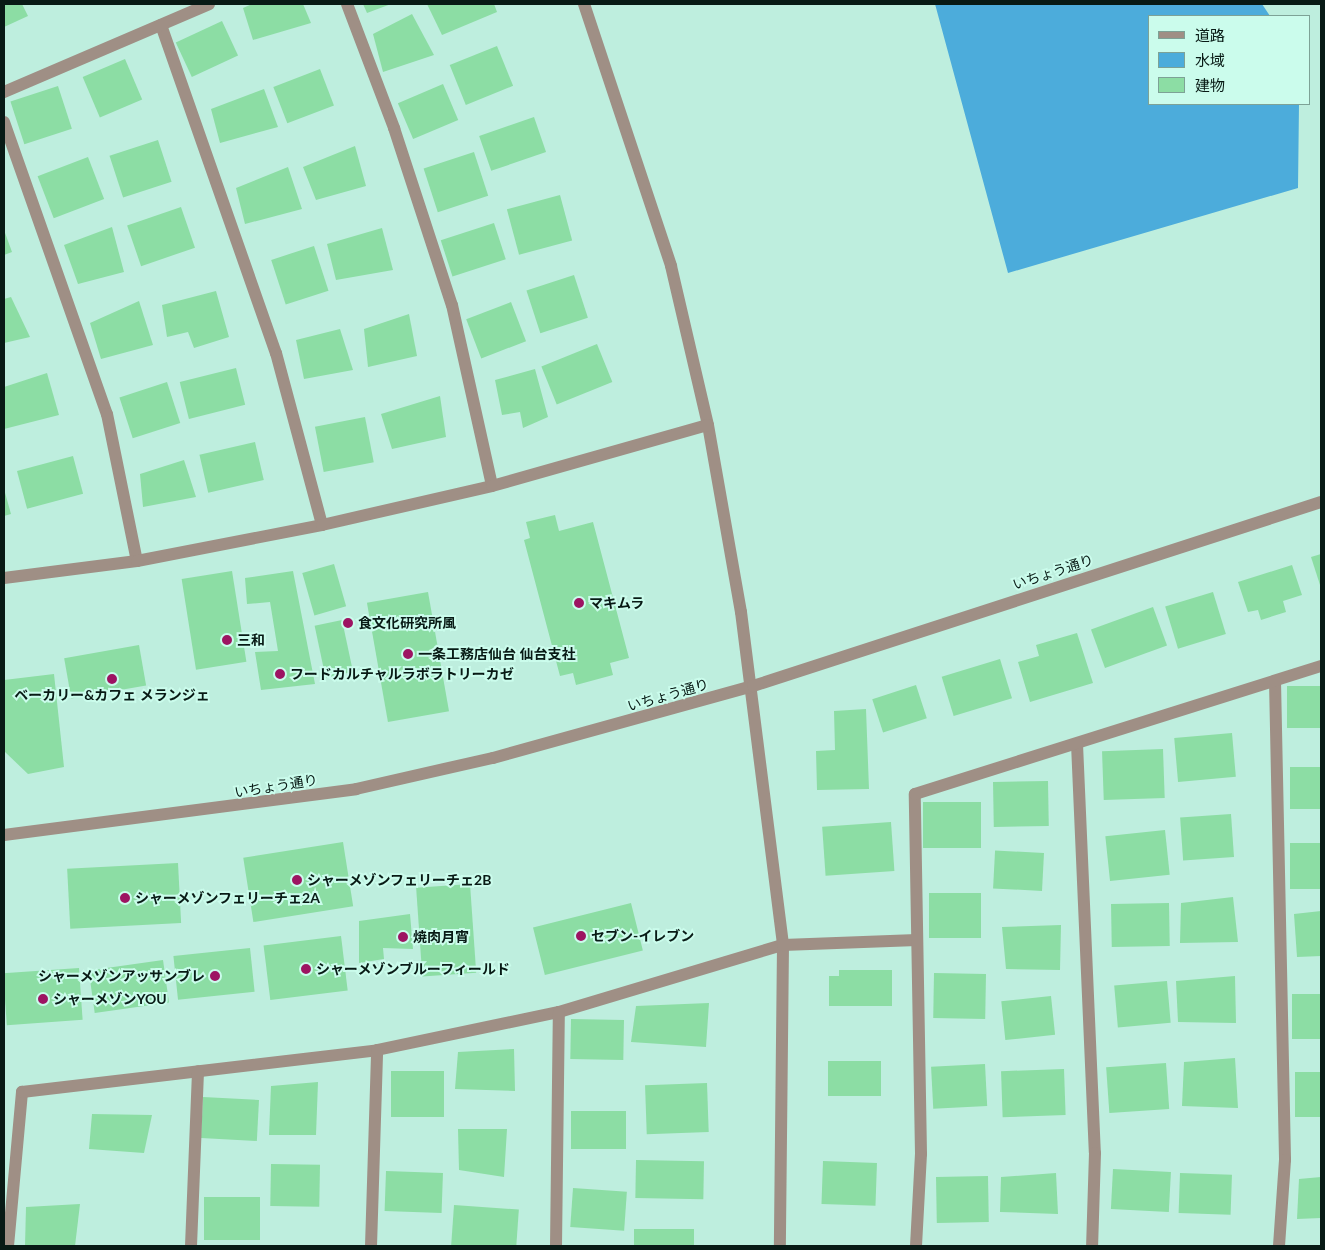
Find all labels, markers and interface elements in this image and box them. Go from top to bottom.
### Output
legend [1148,15,1310,105]
text: 道路 [1195,26,1225,44]
text: 水域 [1195,51,1225,69]
text: 建物 [1195,76,1225,94]
street label: いちょう通り [1010,551,1096,593]
place label: マキムラ [589,595,645,611]
marker: マキムラ [573,597,585,609]
place label: 食文化研究所風 [358,615,456,631]
marker: 食文化研究所風 [342,617,354,629]
place label: 三和 [237,632,265,648]
marker: 三和 [221,634,233,646]
place label: 一条工務店仙台 仙台支社 [418,646,575,662]
marker: 一条工務店仙台 仙台支社 [402,648,414,660]
place label: フードカルチャルラボラトリーカゼ [290,666,514,682]
marker: フードカルチャルラボラトリーカゼ [274,668,286,680]
marker: ベーカリー&カフェ メランジェ [106,673,118,685]
street label: いちょう通り [625,675,711,715]
place label: ベーカリー&カフェ メランジェ [14,687,210,703]
street label: いちょう通り [233,771,319,801]
place label: シャーメゾンフェリーチェ2B [307,872,492,888]
marker: シャーメゾンフェリーチェ2B [291,874,303,886]
place label: シャーメゾンフェリーチェ2A [135,890,321,906]
marker: シャーメゾンフェリーチェ2A [119,892,131,904]
place label: セブン-イレブン [591,928,694,944]
place label: 焼肉月宵 [413,929,469,945]
marker: セブン-イレブン [575,930,587,942]
marker: 焼肉月宵 [397,931,409,943]
place label: シャーメゾンブルーフィールド [316,961,512,977]
marker: シャーメゾンブルーフィールド [300,963,312,975]
place label: シャーメゾンアッサンブレ [37,968,205,984]
marker: シャーメゾンアッサンブレ [209,970,221,982]
place label: シャーメゾンYOU [53,991,167,1007]
marker: シャーメゾンYOU [37,993,49,1005]

